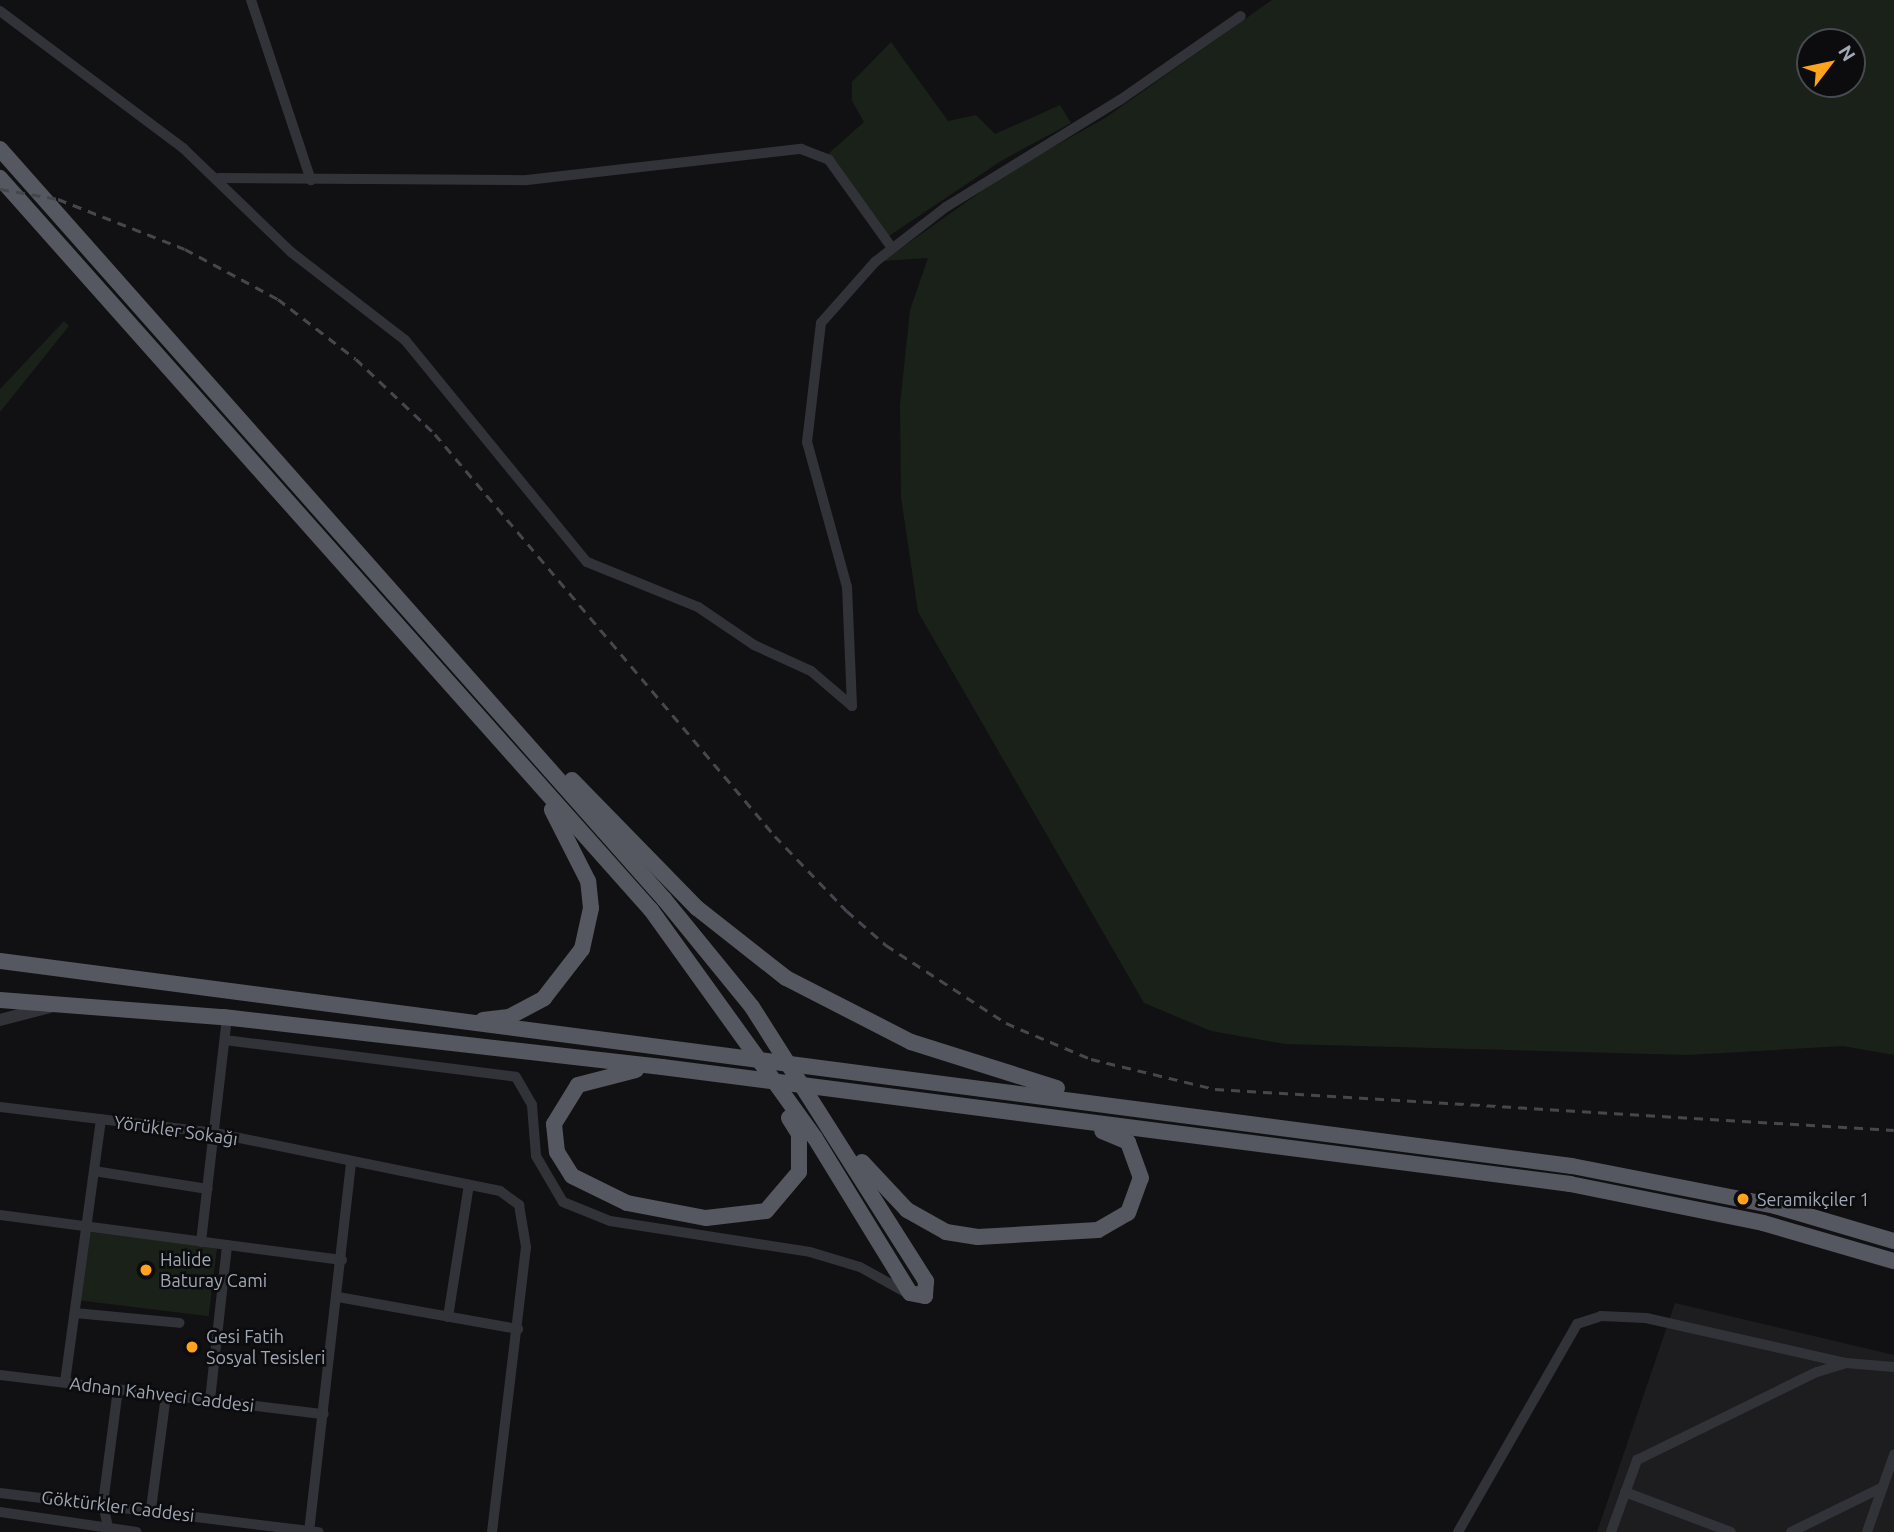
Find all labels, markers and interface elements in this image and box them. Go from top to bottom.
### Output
north arrow [1796,28,1866,98]
text: N [1834,41,1860,65]
street label: Yörükler Sokağı [113,1111,239,1149]
place label: Seramikçiler 1 [1757,1188,1870,1210]
marker: Seramikçiler 1 [1735,1191,1751,1207]
place label: Halide Baturay Cami [160,1249,267,1292]
marker: Halide Baturay Cami [138,1262,154,1278]
place label: Gesi Fatih Sosyal Tesisleri [206,1326,325,1368]
marker: Gesi Fatih Sosyal Tesisleri [184,1339,200,1355]
street label: Adnan Kahveci Caddesi [69,1372,255,1416]
street label: Göktürkler Caddesi [40,1486,196,1526]

